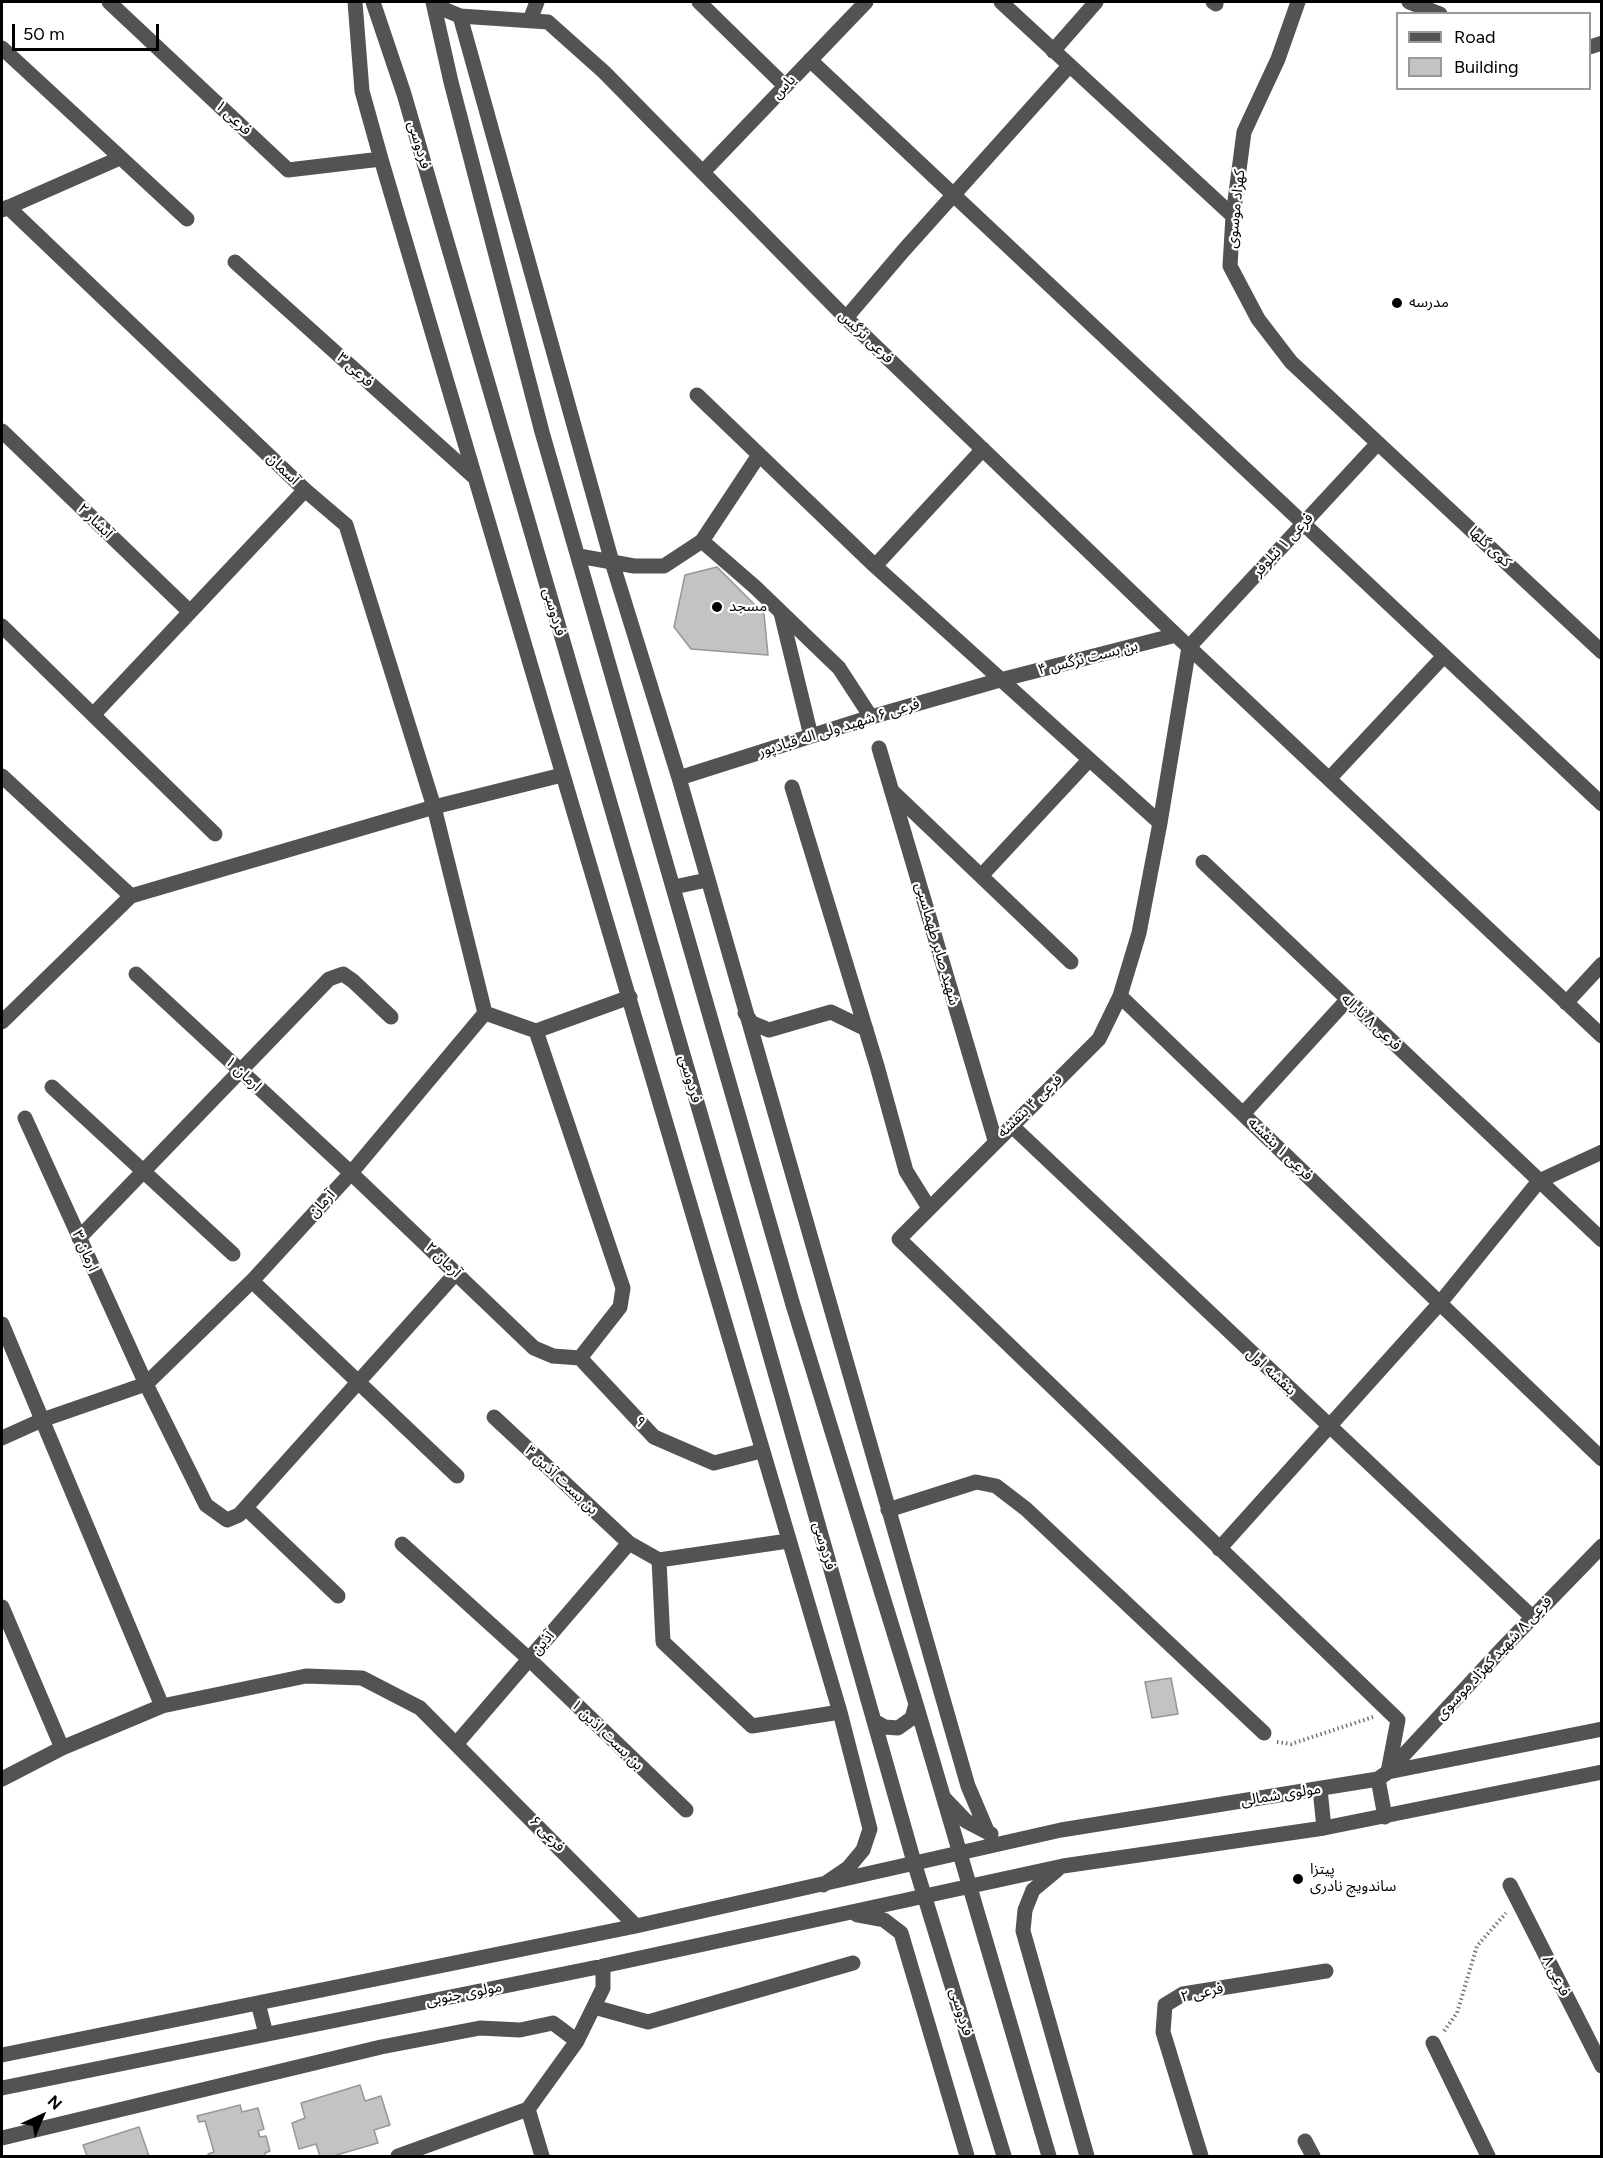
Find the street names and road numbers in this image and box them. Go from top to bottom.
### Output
street label: یاس [768,71,800,103]
street label: فرعی ۱ [211,97,255,139]
street label: فردوسی [404,119,434,171]
street label: کهزاد موسوی [1223,169,1249,249]
street label: فرعی نرگس [835,307,897,367]
street label: فرعی ۳ [333,349,377,391]
street label: آسمان [263,449,303,489]
street label: آبشار ۲ [73,500,117,542]
street label: فرعی ۱ نیلوفر [1249,509,1317,581]
street label: کوی گلها [1465,523,1515,571]
street label: فردوسی [539,586,569,638]
street label: بن بست نرگس ۴ [1036,637,1140,679]
street label: فرعی ۶ شهید ولی اله قبادپور [756,695,922,761]
street label: شهید صابر طهماسبی [911,880,963,1008]
street label: فرعی ۸ ثاراله [1337,990,1405,1054]
street label: ارمان ۱ [221,1053,265,1095]
street label: فردوسی [675,1053,705,1105]
street label: فرعی ۴ بنفشه [994,1071,1066,1141]
street label: فرعی ۱ بنفشه [1244,1114,1316,1184]
street label: آرمان [305,1186,339,1222]
street label: ارمان ۳ [68,1228,102,1274]
street label: آرمان ۲ [421,1239,465,1281]
street label: بنفشه اول [1243,1345,1299,1399]
street label: ۹ [630,1413,650,1431]
street label: بن بست آذین ۴ [520,1441,602,1519]
street label: فردوسی [809,1520,839,1572]
street label: فرعی ۸ شهید کهزاد موسوی [1432,1592,1556,1724]
street label: آذین [528,1627,558,1659]
street label: بن بست اذین ۱ [567,1696,647,1774]
street label: مولوی شمالی [1240,1780,1322,1810]
street label: فرعی ۶ [526,1812,568,1856]
street label: فرعی ۸ [1538,1953,1574,1999]
street label: مولوی جنوبی [424,1978,504,2010]
street label: فرعی ۲ [1179,1979,1225,2007]
street label: فردوسی [945,1986,977,2038]

